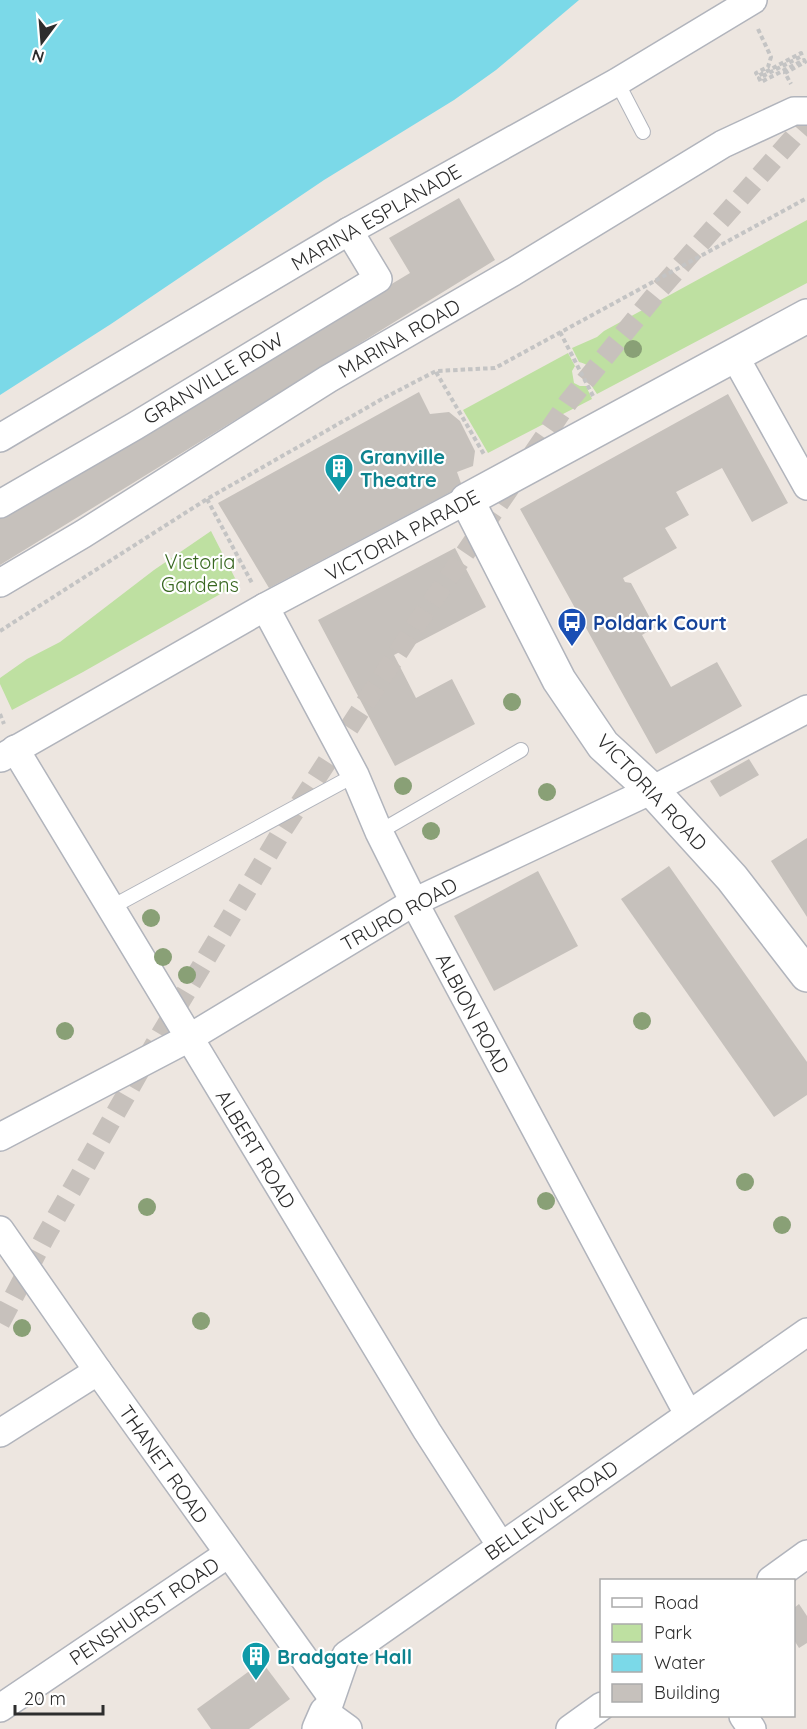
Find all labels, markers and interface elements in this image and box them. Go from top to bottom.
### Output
north arrow [12,12,72,72]
text: N [29,45,46,68]
street label: MARINA ESPLANADE [287,158,465,276]
street label: MARINA ROAD [334,293,464,383]
street label: GRANVILLE ROW [138,326,288,430]
place label: Granville Theatre [360,444,445,492]
building icon: Granville Theatre [323,452,355,494]
street label: VICTORIA PARADE [321,484,483,586]
park label: Victoria Gardens [161,549,239,597]
bus stop icon: Poldark Court [556,606,588,648]
place label: Poldark Court [593,610,727,635]
street label: VICTORIA ROAD [591,728,713,856]
street label: TRURO ROAD [336,872,462,956]
street label: ALBION ROAD [431,949,515,1077]
street label: ALBERT ROAD [211,1085,301,1213]
street label: THANET ROAD [114,1400,214,1528]
street label: BELLEVUE ROAD [479,1455,623,1565]
street label: PENSHURST ROAD [64,1552,224,1670]
legend [600,1579,795,1717]
text: Road [654,1591,699,1614]
text: Park [654,1621,692,1644]
building icon: Bradgate Hall [240,1640,272,1682]
place label: Bradgate Hall [277,1644,412,1669]
text: Water [654,1651,705,1674]
scale bar [15,1678,104,1716]
text: Building [654,1681,720,1704]
text: 20 m [24,1687,66,1710]

